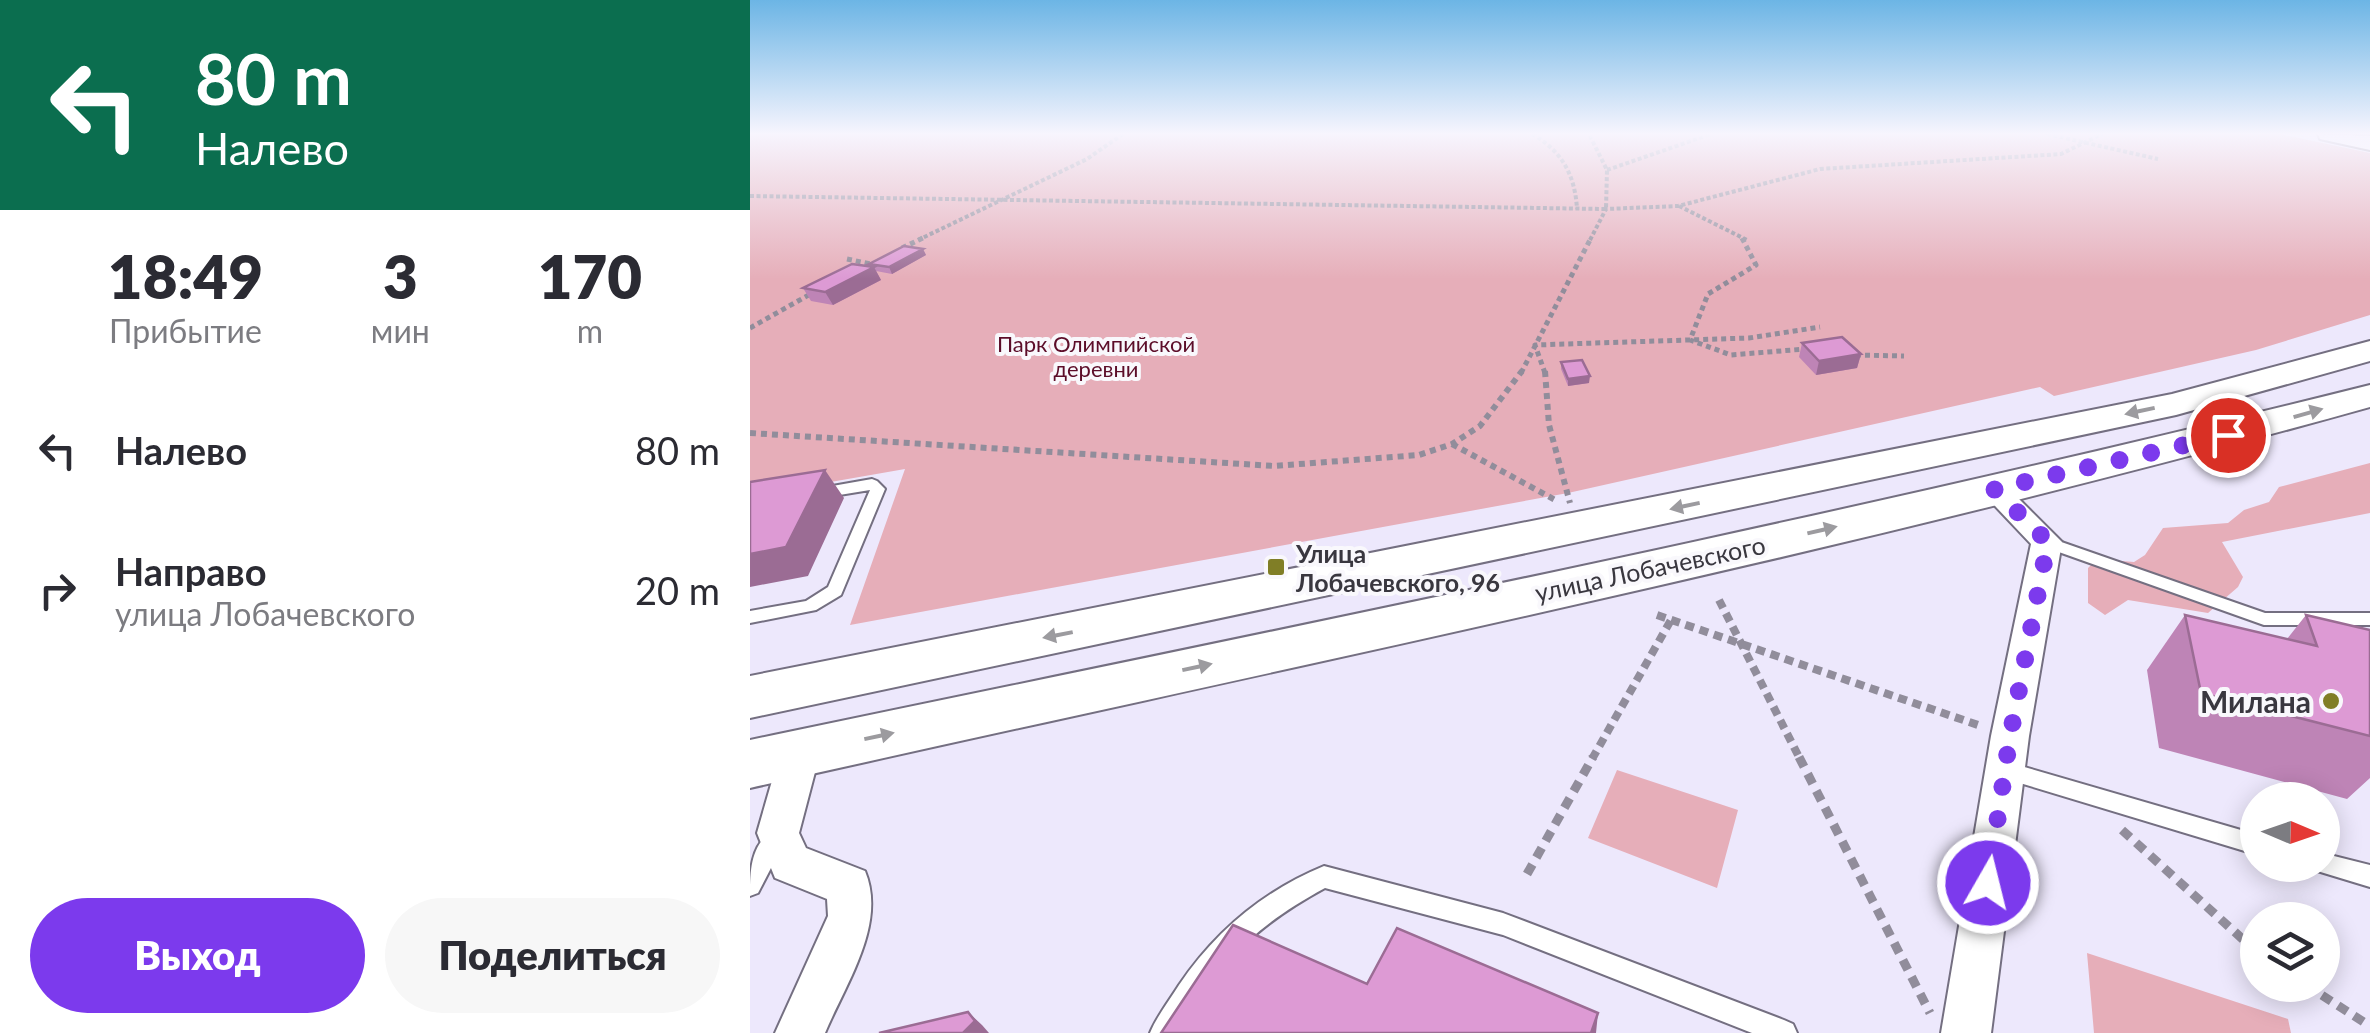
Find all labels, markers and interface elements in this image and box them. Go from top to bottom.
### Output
text: 80 m [195,36,352,120]
icon: left [30,40,160,170]
text: Налево [195,121,349,175]
text: 18:49 [108,240,263,312]
text: 3 [383,240,418,312]
text: 170 [538,240,642,312]
text: Прибытие [109,311,262,350]
text: мин [371,311,430,350]
text: m [577,311,603,350]
park label: Парк Олимпийской деревни [997,330,1195,382]
pin [2186,393,2271,478]
one-way arrow [2125,404,2156,420]
one-way arrow [2293,405,2324,420]
icon: arrive [2201,408,2256,463]
icon: left [30,423,85,478]
text: Налево [115,427,247,473]
text: 80 m [635,427,720,473]
one-way arrow [1669,499,1700,515]
one-way arrow [1807,522,1838,537]
street label: улица Лобачевского [1532,529,1768,607]
place label: Улица Лобачевского, 96 [1295,538,1500,597]
text: Направо [115,548,267,594]
marker: Улица Лобачевского, 96 [1265,556,1287,578]
icon: right [30,563,85,618]
text: 20 m [635,567,720,613]
text: улица Лобачевского [115,594,415,633]
one-way arrow [1042,627,1073,643]
one-way arrow [1182,658,1213,674]
place label: Милана [2200,683,2311,719]
marker: Милана [2320,690,2342,712]
one-way arrow [864,728,895,743]
north arrow [2240,782,2340,882]
map controls [2240,782,2340,1002]
position arrow [1936,831,2040,935]
button: Выход [30,898,365,1013]
button: Поделиться [385,898,720,1013]
button: layers [2240,902,2340,1002]

